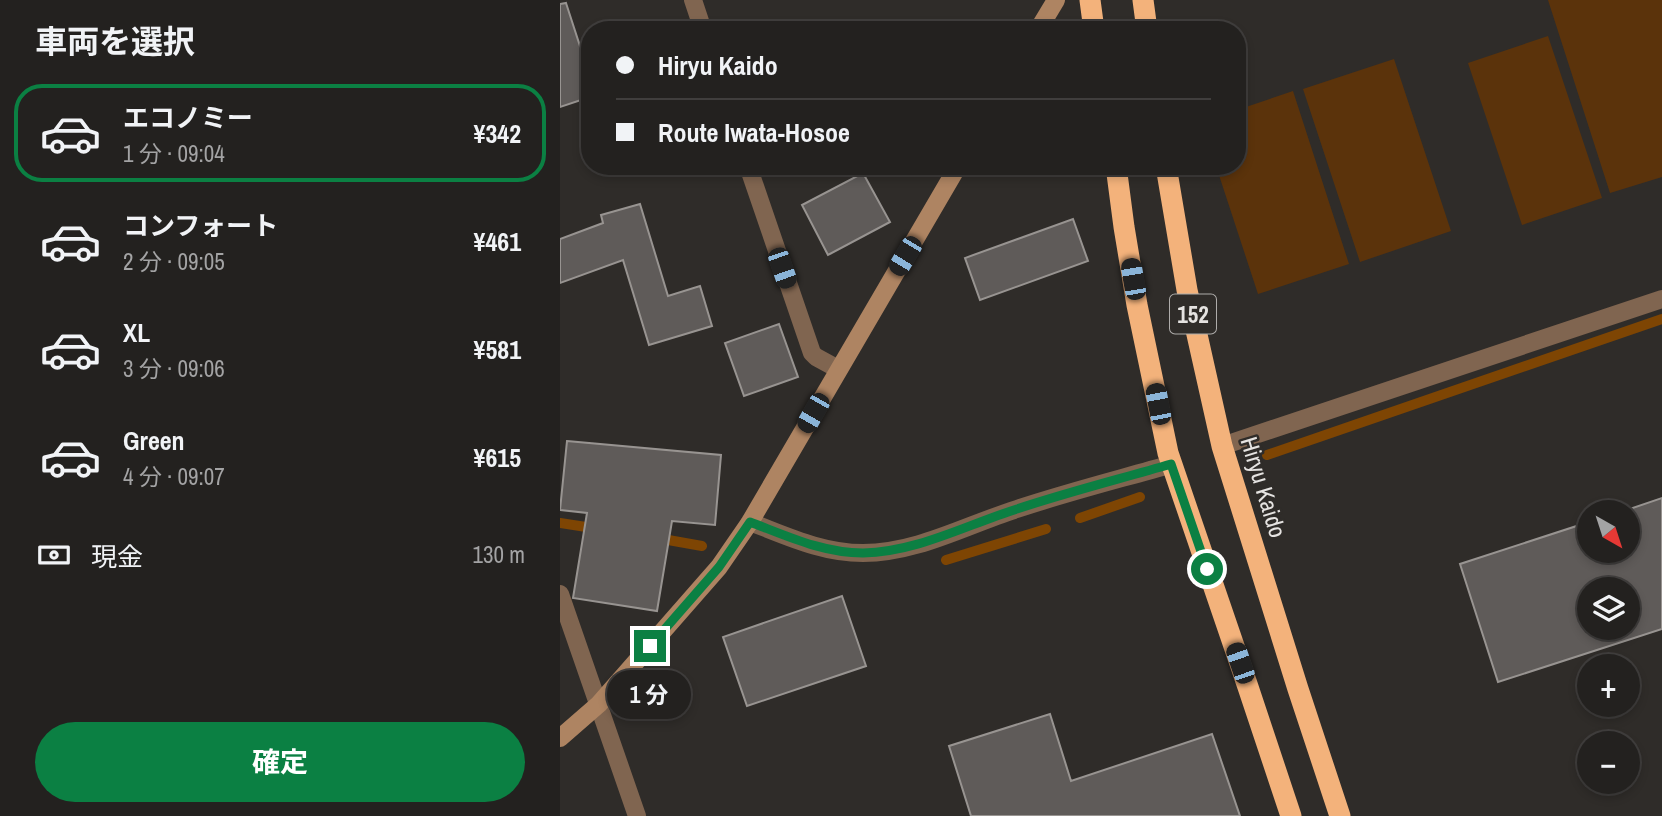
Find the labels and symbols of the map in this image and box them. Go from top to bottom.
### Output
car [886,233,925,279]
car [766,245,799,291]
car [1120,256,1147,302]
road number: 152 [1170,294,1216,334]
car [1144,381,1173,427]
car [794,390,833,436]
street label: Hiryu Kaido [1234,433,1294,541]
north arrow [1577,500,1640,564]
route start [1191,553,1223,585]
route end [634,630,666,662]
car [1224,640,1257,686]
callout: 1 分 [608,670,692,720]

